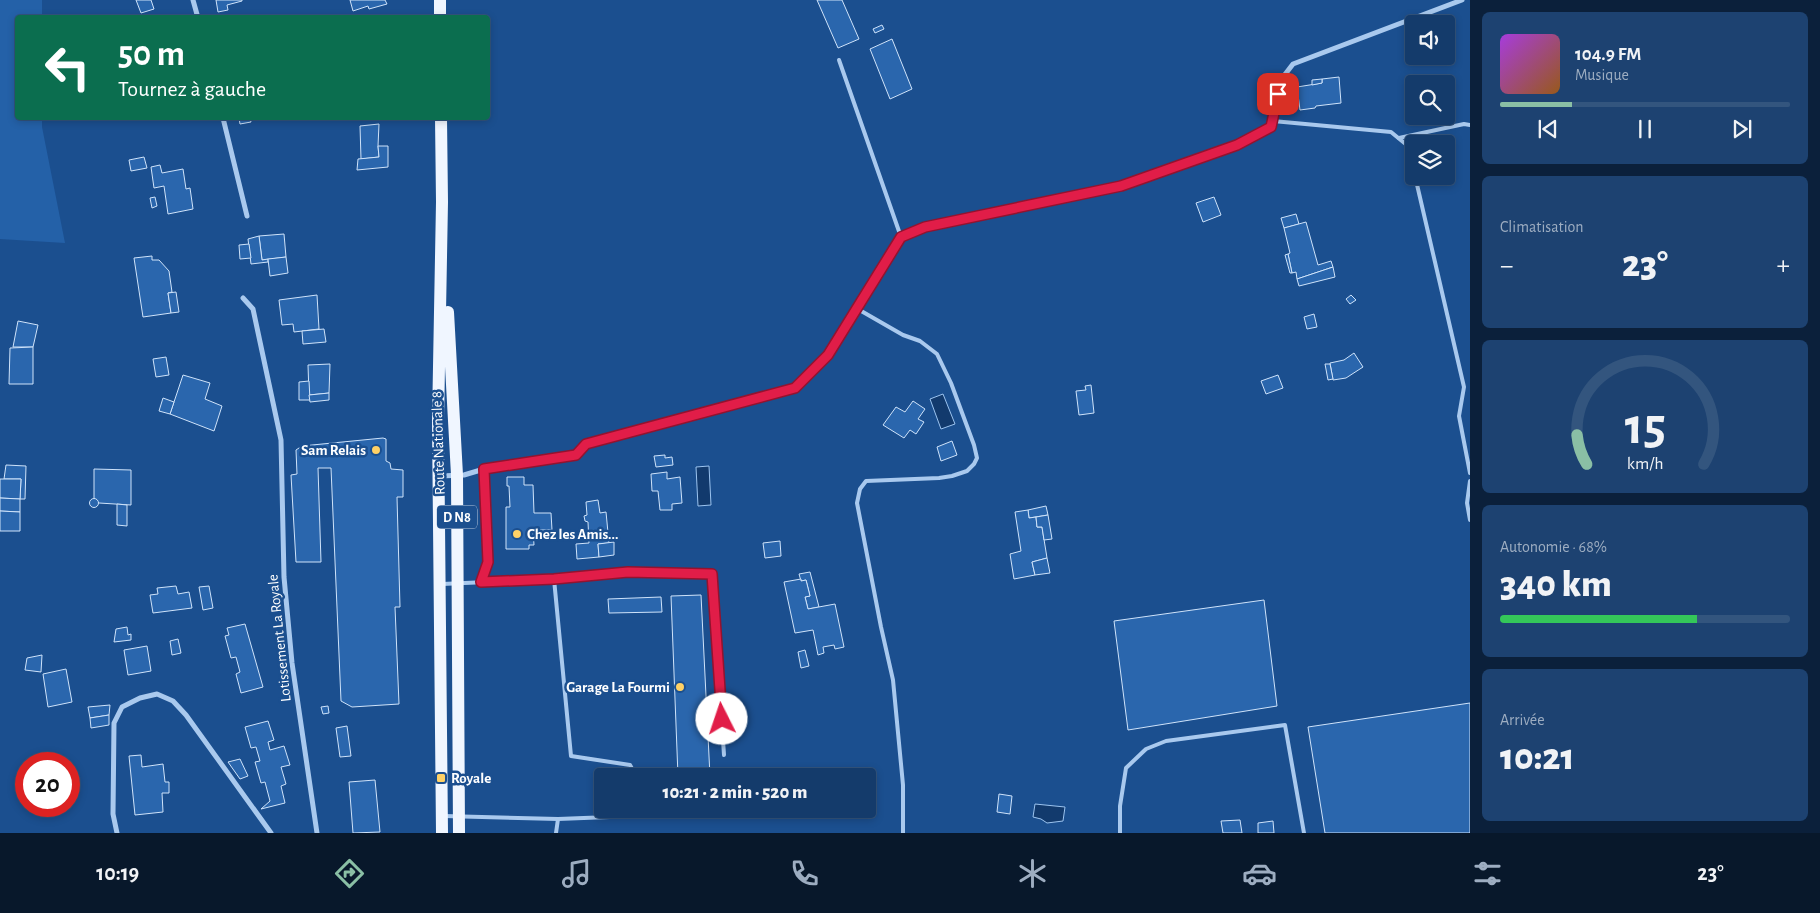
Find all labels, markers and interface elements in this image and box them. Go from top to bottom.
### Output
map controls [1405,15,1455,185]
button: sound [1405,15,1455,65]
icon: left [35,35,100,100]
text: 50 m [118,37,185,72]
text: 104.9 FM [1575,45,1641,64]
text: Musique [1575,67,1629,83]
pin [1257,73,1299,115]
button: search [1405,75,1455,125]
text: Tournez à gauche [118,78,266,100]
icon: arrive [1264,80,1292,108]
icon: previous [1534,115,1562,143]
icon: pause [1631,115,1659,143]
icon: next [1728,115,1756,143]
button: layers [1405,135,1455,185]
text: Climatisation [1500,219,1584,235]
text: 23° [1622,246,1668,284]
text: − [1500,252,1513,280]
text: + [1777,252,1790,280]
street label: Route Nationale 8 [429,391,448,495]
text: 15 [1624,401,1666,453]
place label: Sam Relais [301,443,366,458]
marker: Sam Relais [370,444,382,456]
text: km/h [1627,455,1663,473]
road number: D N8 [437,506,477,528]
place label: Chez les Amis... [527,527,618,542]
marker: Chez les Amis... [511,528,523,540]
text: Autonomie · 68% [1500,539,1607,555]
text: 340 km [1500,566,1612,604]
street label: Lotissement La Royale [265,573,294,702]
place label: Garage La Fourmi [566,680,670,695]
marker: Garage La Fourmi [674,681,686,693]
position arrow [695,692,747,744]
text: Arrivée [1500,712,1545,728]
text: 10:21 [1500,739,1575,777]
speed limit sign: 20 [15,752,80,817]
place label: Royale [451,771,491,786]
marker: Royale [435,772,447,784]
text: 10:21 · 2 min · 520 m [663,783,807,802]
icon: directions [332,856,367,891]
icon: music [559,856,594,891]
icon: phone [787,856,822,891]
icon: climate [1015,856,1050,891]
icon: car [1242,856,1277,891]
icon: filters [1470,856,1505,891]
text: 10:19 [96,862,139,884]
text: 23° [1697,862,1724,884]

